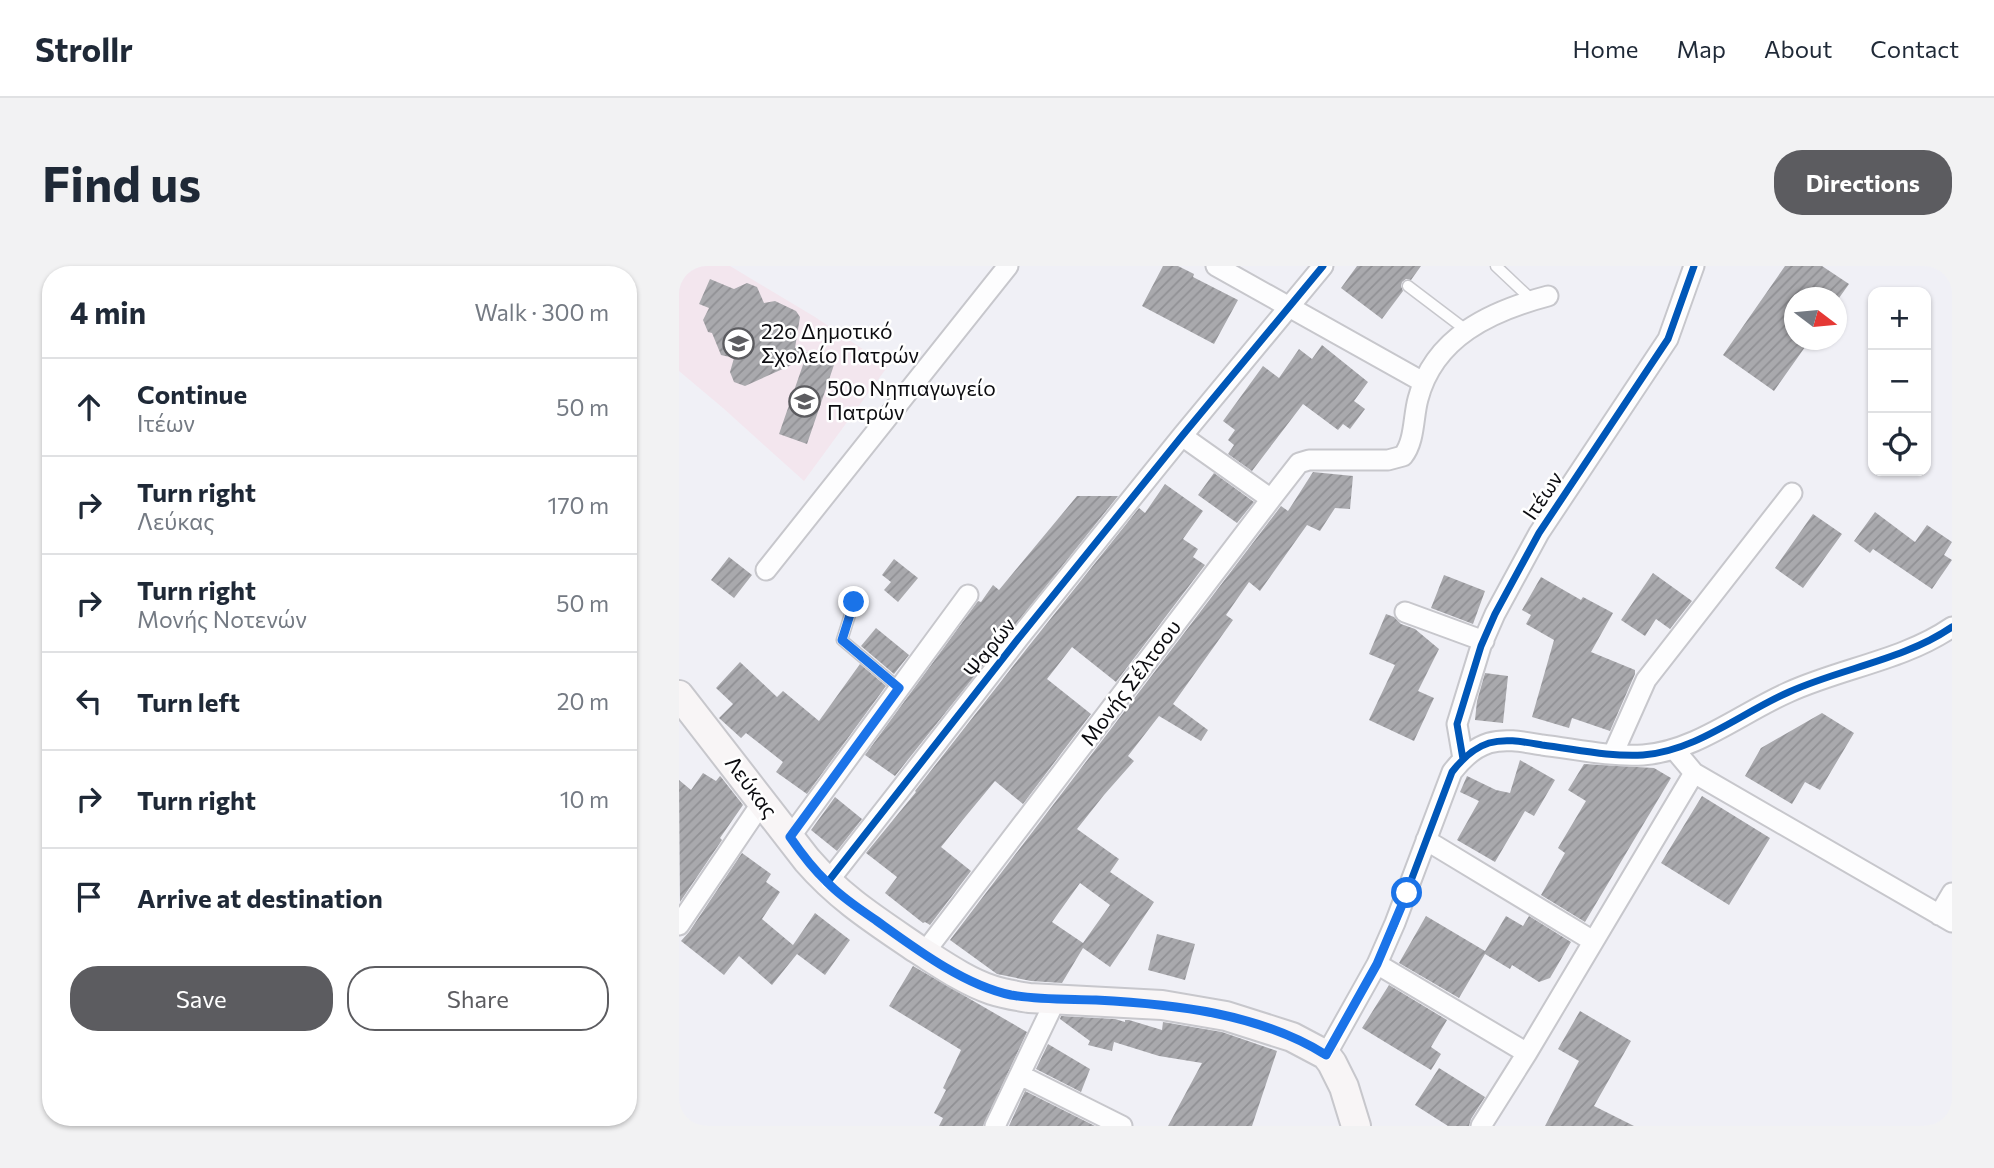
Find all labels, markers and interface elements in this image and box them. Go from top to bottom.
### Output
text: Strollr [35,28,133,69]
text: Home [1573,34,1639,63]
text: Map [1677,34,1726,63]
text: About [1764,34,1832,63]
text: Contact [1870,34,1959,63]
button: Directions [1774,150,1952,215]
text: Find us [42,152,201,212]
north arrow [1784,287,1847,350]
map controls [1868,287,1931,476]
button: + [1868,287,1931,350]
text: 4 min [70,293,146,330]
text: Walk · 300 m [475,298,609,326]
place label: 22ο Δημοτικό Σχολείο Πατρών [761,318,919,367]
school or university icon: 22ο Δημοτικό Σχολείο Πατρών [721,327,755,361]
button: − [1868,350,1931,413]
place label: 50o Νηπιαγωγείο Πατρών [827,375,996,424]
text: Continue [137,378,247,409]
school or university icon: 50o Νηπιαγωγείο Πατρών [787,384,821,418]
icon: ahead [70,388,108,426]
text: 50 m [556,393,609,421]
text: Ιτέων [137,409,195,437]
button: locate [1868,413,1931,476]
street label: Ιτέων [1517,466,1567,524]
text: Turn right [137,476,256,507]
icon: right [70,486,108,524]
text: 170 m [548,491,609,519]
text: Λεύκας [137,507,215,535]
text: Turn right [137,574,256,605]
icon: right [70,584,108,622]
route end [838,586,869,617]
text: 50 m [556,589,609,617]
text: Μονής Νοτενών [137,605,307,633]
street label: Ψαρών [958,612,1020,682]
street label: Μονής Σέλτσου [1074,614,1185,750]
icon: left [70,682,108,720]
text: Turn left [137,686,240,717]
text: 20 m [557,687,609,715]
street label: Λεύκας [721,750,784,822]
icon: right [70,780,108,818]
text: Turn right [137,784,256,815]
text: 10 m [560,785,609,813]
route start [1391,877,1422,908]
icon: arrive [70,878,108,916]
text: Arrive at destination [137,882,383,913]
button: Save [70,966,333,1031]
button: Share [347,966,609,1031]

